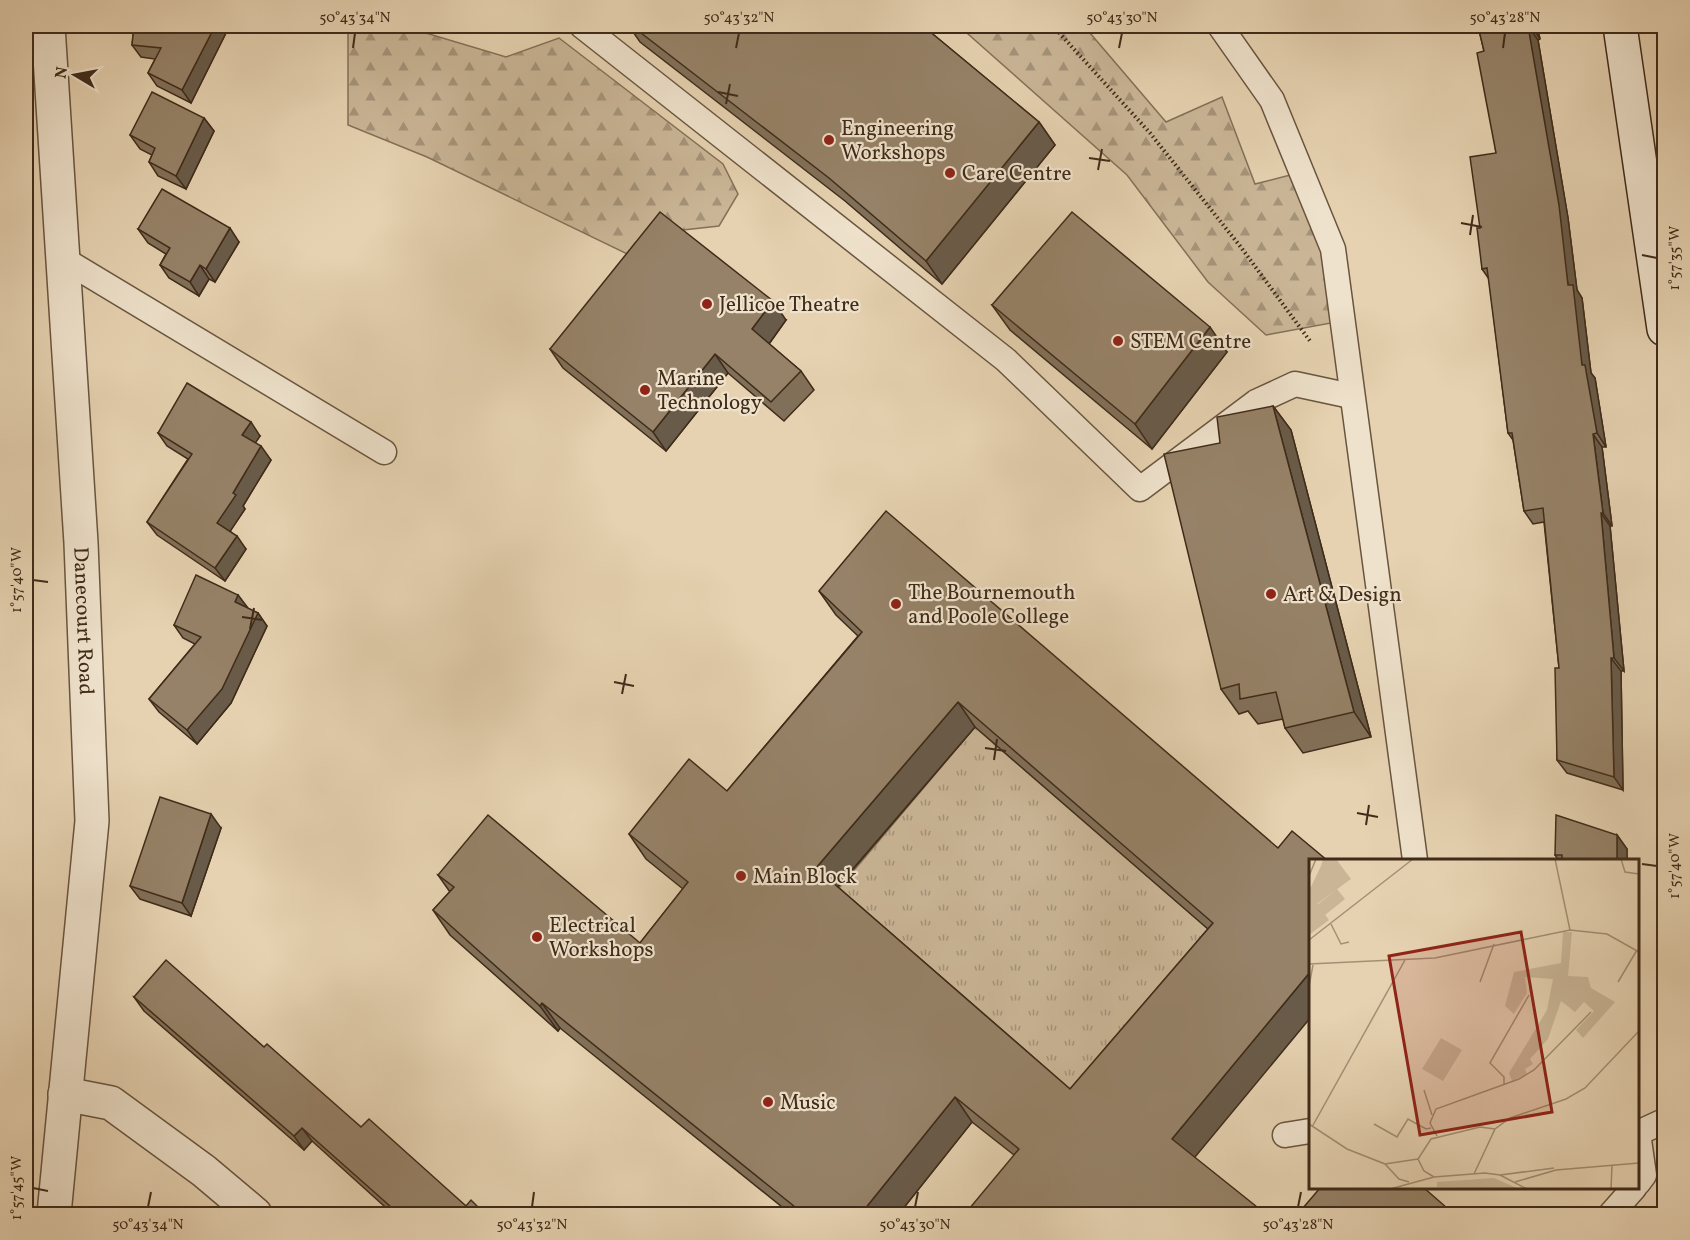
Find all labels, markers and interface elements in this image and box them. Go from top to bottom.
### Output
text: 50°43'34"N [319,8,391,29]
text: 50°43'32"N [704,8,774,29]
text: 50°43'30"N [1086,8,1158,29]
text: 50°43'28"N [1470,8,1540,29]
north arrow [45,45,105,105]
text: N [50,65,74,80]
place label: Engineering Workshops [841,115,954,168]
marker: Engineering Workshops [822,133,836,147]
place label: Care Centre [962,160,1071,189]
marker: Care Centre [943,166,957,180]
text: 1°57'35"W [1665,226,1686,290]
place label: Jellicoe Theatre [719,291,859,320]
marker: Jellicoe Theatre [700,297,714,311]
place label: STEM Centre [1130,328,1251,357]
marker: STEM Centre [1111,334,1125,348]
place label: Marine Technology [657,365,763,418]
marker: Marine Technology [638,383,652,397]
street label: Danecourt Road [65,546,100,696]
text: 1°57'40"W [7,547,28,613]
place label: The Bournemouth and Poole College [908,579,1075,632]
place label: Art & Design [1283,581,1402,610]
marker: Art & Design [1264,587,1278,601]
marker: The Bournemouth and Poole College [889,597,903,611]
text: 1°57'40"W [1665,833,1686,899]
inset map [1309,859,1639,1189]
place label: Main Block [753,863,857,892]
marker: Main Block [734,869,748,883]
place label: Electrical Workshops [549,912,654,965]
marker: Electrical Workshops [530,930,544,944]
place label: Music [780,1089,836,1118]
marker: Music [761,1095,775,1109]
text: 1°57'45"W [7,1156,28,1220]
text: 50°43'34"N [112,1215,184,1236]
text: 50°43'32"N [497,1215,567,1236]
text: 50°43'30"N [879,1215,951,1236]
text: 50°43'28"N [1263,1215,1333,1236]

